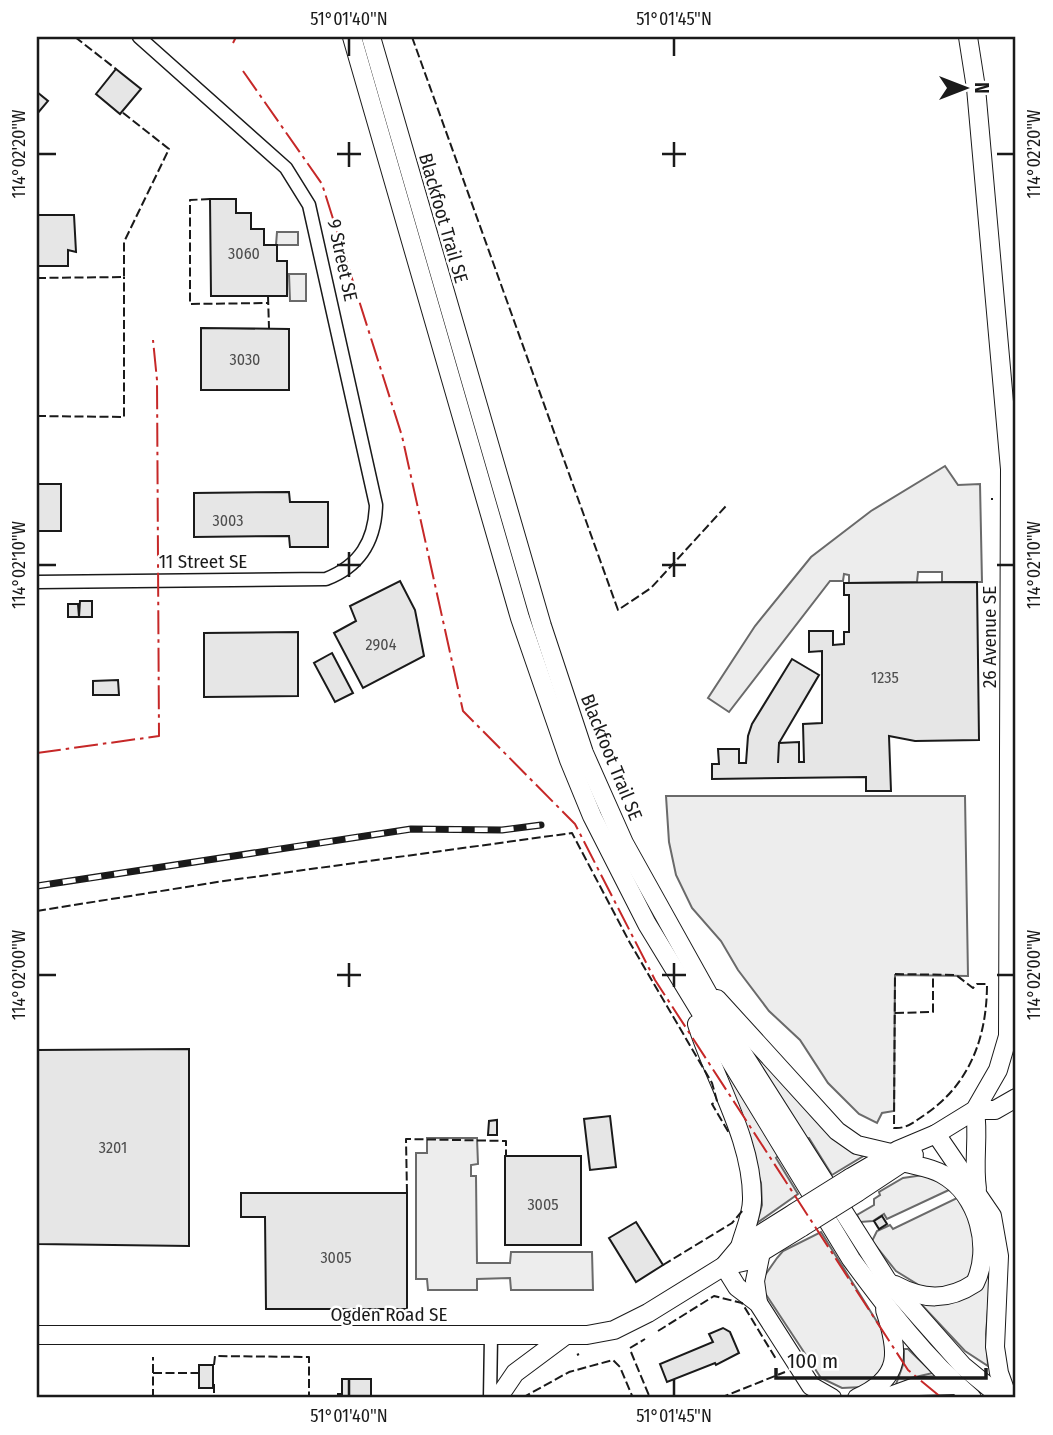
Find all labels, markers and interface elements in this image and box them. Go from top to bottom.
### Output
text: 51°01'40"N [310,8,388,30]
text: 51°01'45"N [636,8,712,30]
north arrow [930,52,1000,122]
text: N [970,82,993,94]
text: 114°02'20"W [8,109,30,199]
text: 114°02'20"W [1023,109,1045,199]
street label: Blackfoot Trail SE [414,151,473,286]
street label: 9 Street SE [323,217,362,303]
house number: 3060 [228,244,260,263]
house number: 3030 [230,350,260,369]
house number: 3003 [213,511,243,530]
text: 114°02'10"W [8,520,30,609]
text: 114°02'10"W [1023,520,1045,609]
street label: 11 Street SE [159,550,247,573]
street label: 26 Avenue SE [978,586,1001,688]
house number: 2904 [366,635,397,654]
house number: 1235 [871,668,899,687]
street label: Blackfoot Trail SE [576,691,647,824]
text: 114°02'00"W [8,929,30,1020]
text: 114°02'00"W [1023,929,1045,1020]
house number: 3201 [99,1138,127,1157]
house number: 3005 [527,1195,559,1214]
house number: 3005 [320,1248,352,1267]
street label: Ogden Road SE [331,1303,447,1326]
scale bar [776,1337,986,1381]
text: 100 m [787,1348,838,1374]
text: 51°01'40"N [310,1405,388,1427]
text: 51°01'45"N [636,1405,712,1427]

